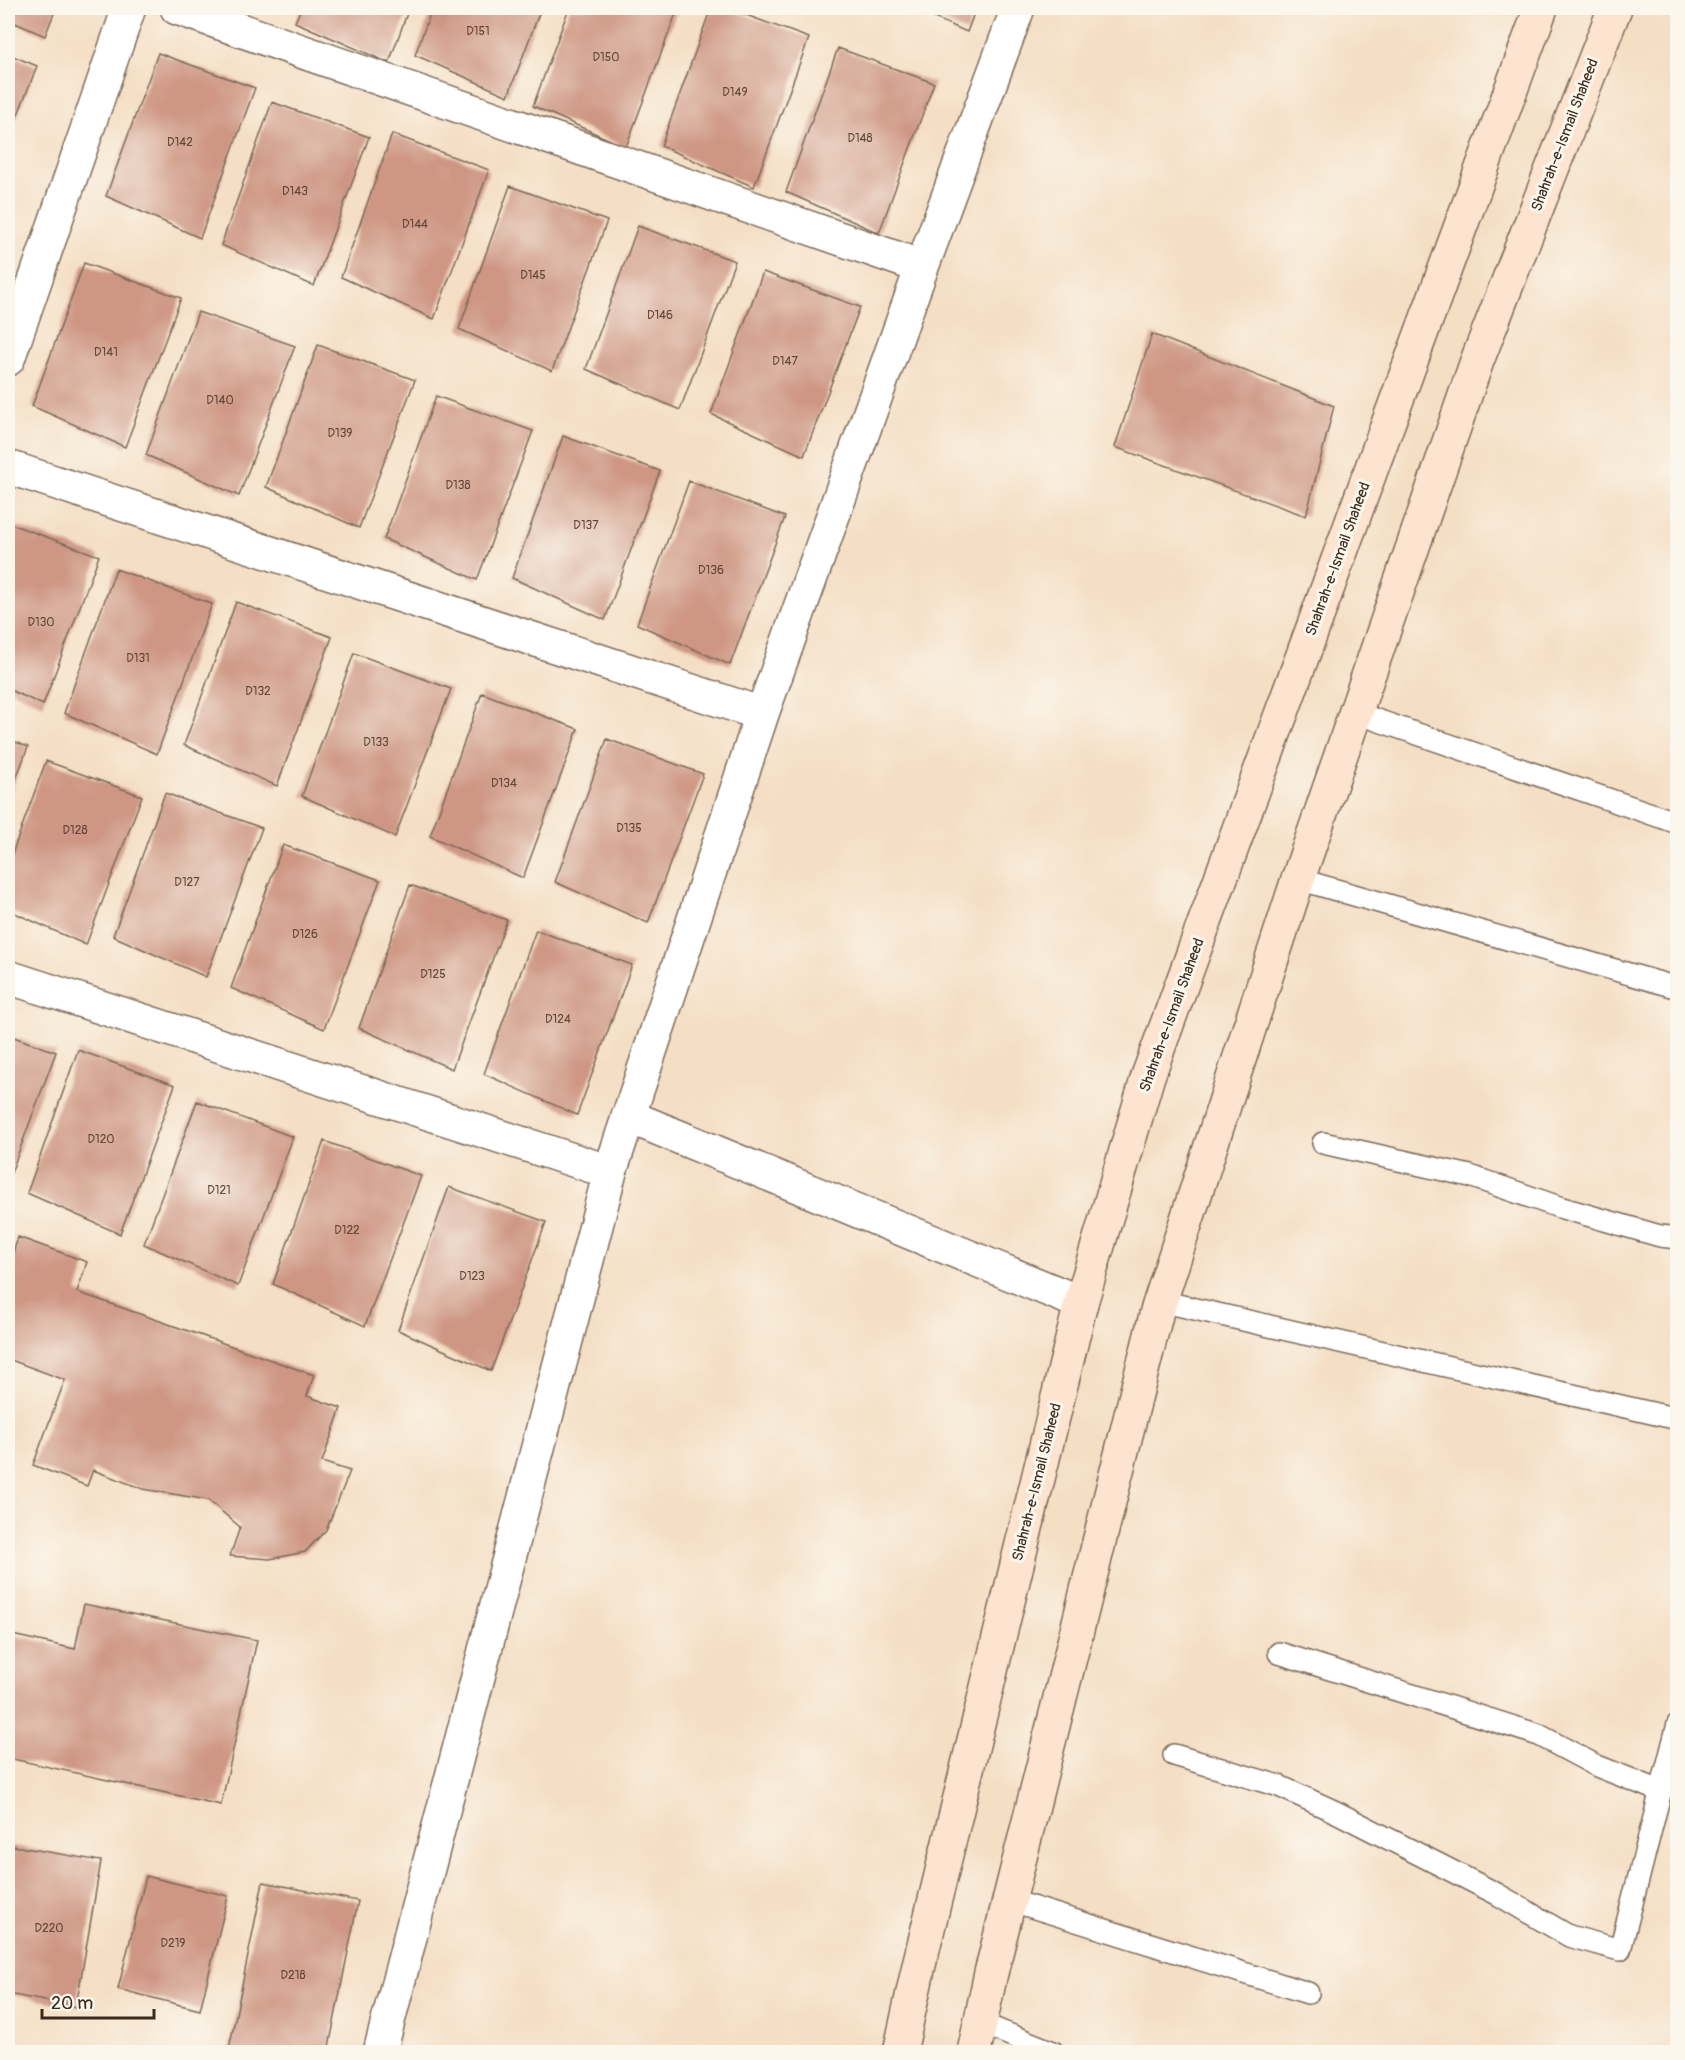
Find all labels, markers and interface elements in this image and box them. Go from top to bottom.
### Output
house number: D151 [466,24,490,39]
house number: D150 [593,50,619,65]
street label: Shahrah-e-Ismail Shaheed [1527,56,1603,214]
house number: D149 [722,85,748,100]
house number: D148 [847,131,873,146]
house number: D142 [167,135,193,150]
house number: D143 [282,184,308,199]
house number: D144 [402,217,428,232]
house number: D145 [520,268,546,283]
house number: D146 [647,308,673,323]
house number: D141 [94,345,118,360]
house number: D147 [772,354,798,369]
house number: D140 [206,393,234,408]
house number: D139 [327,426,353,441]
house number: D138 [446,478,470,493]
street label: Shahrah-e-Ismail Shaheed [1301,480,1375,638]
house number: D137 [573,518,599,533]
house number: D136 [698,563,724,578]
house number: D130 [27,615,55,630]
house number: D131 [126,651,150,666]
house number: D132 [245,684,271,699]
house number: D133 [363,735,389,750]
house number: D134 [491,776,517,791]
house number: D135 [616,821,642,836]
house number: D128 [63,823,87,838]
house number: D127 [174,875,200,890]
house number: D126 [292,927,318,942]
street label: Shahrah-e-Ismail Shaheed [1135,936,1209,1094]
house number: D125 [420,967,446,982]
house number: D124 [545,1012,571,1027]
house number: D120 [87,1132,115,1147]
house number: D121 [207,1183,231,1198]
house number: D122 [334,1223,360,1238]
house number: D123 [459,1269,485,1284]
street label: Shahrah-e-Ismail Shaheed [1008,1401,1066,1563]
house number: D220 [34,1921,64,1936]
house number: D219 [160,1936,186,1951]
house number: D218 [281,1968,305,1983]
scale bar [42,1982,154,2020]
text: 20 m [51,1992,93,2015]

